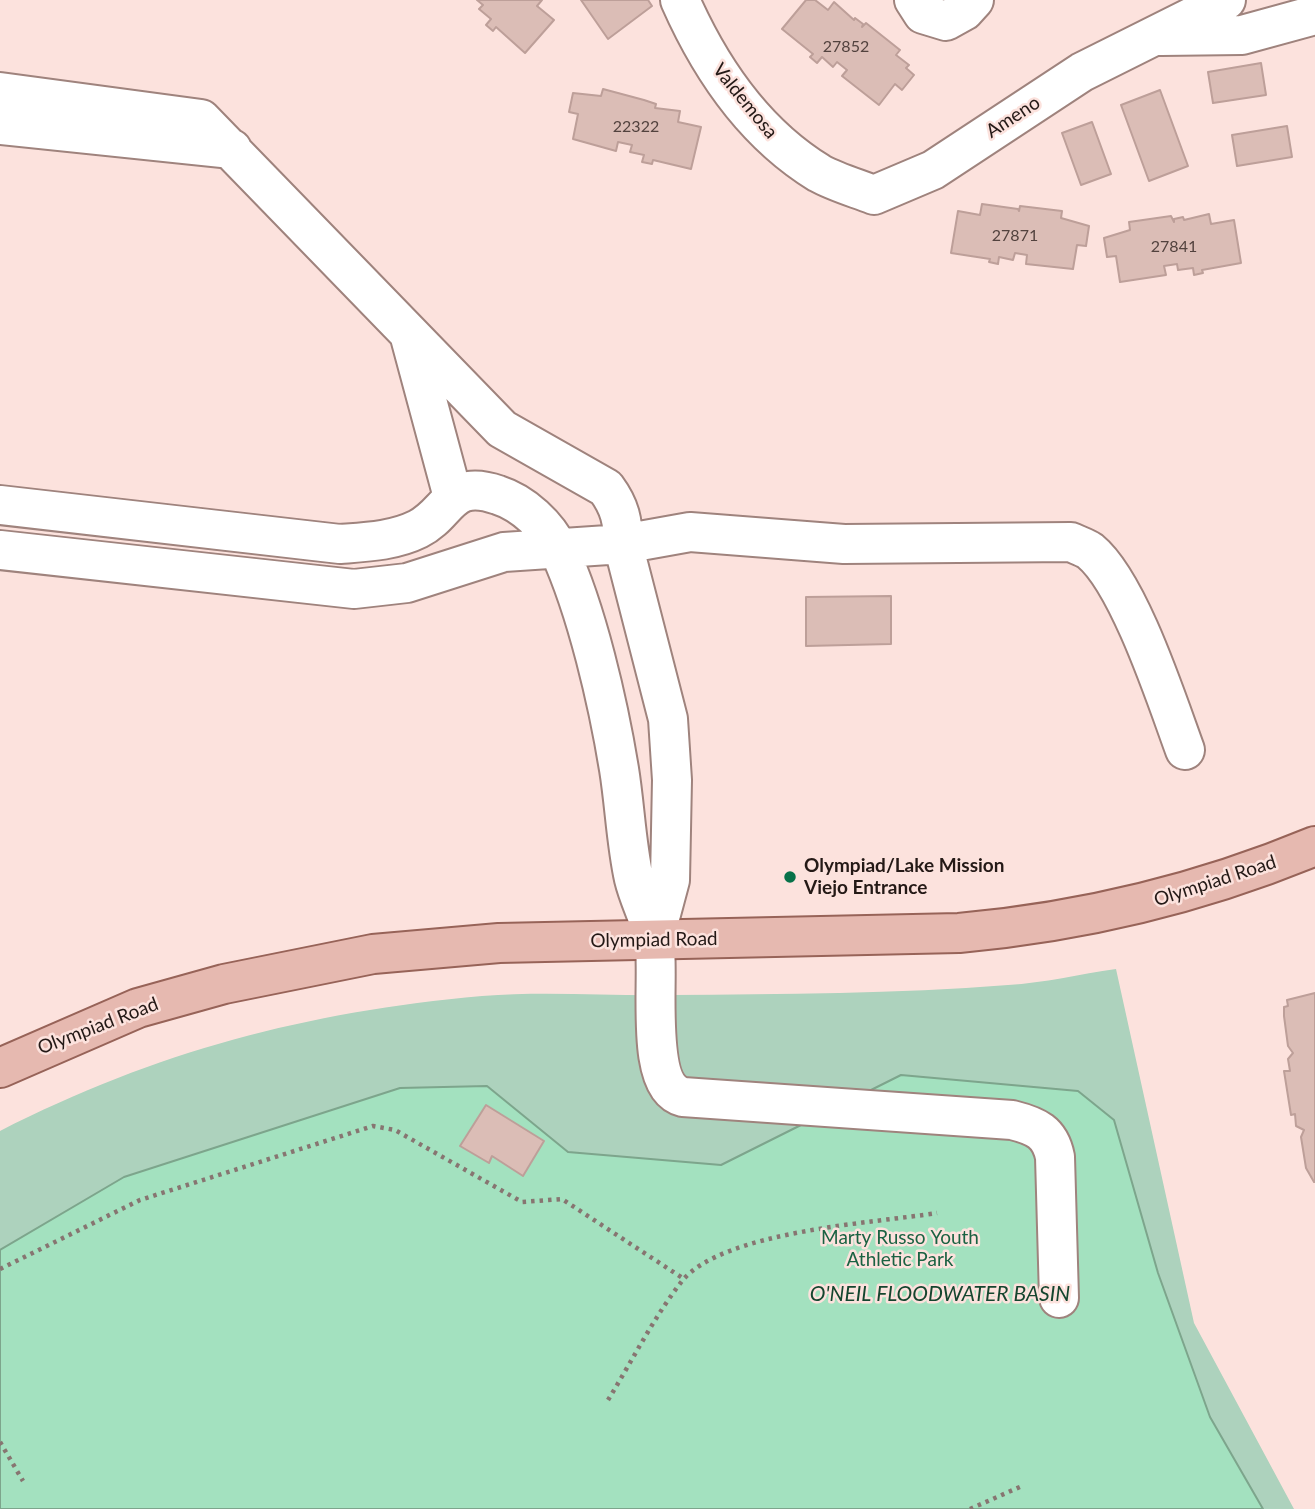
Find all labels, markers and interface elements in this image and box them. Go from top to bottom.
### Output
house number: 27852 [823,37,869,57]
street label: Valdemosa [708,59,782,143]
street label: Ameno [982,91,1044,143]
house number: 22322 [613,117,659,137]
house number: 27871 [992,226,1038,246]
house number: 27841 [1151,237,1197,257]
street label: Olympiad Road [1151,850,1279,912]
place label: Olympiad/Lake Mission Viejo Entrance [804,855,1004,899]
marker: Olympiad/Lake Mission Viejo Entrance [782,869,798,885]
street label: Olympiad Road [590,927,718,953]
street label: Olympiad Road [35,993,161,1059]
park label: Marty Russo Youth Athletic Park [821,1227,979,1271]
water label: O'NEIL FLOODWATER BASIN [810,1281,1070,1307]

